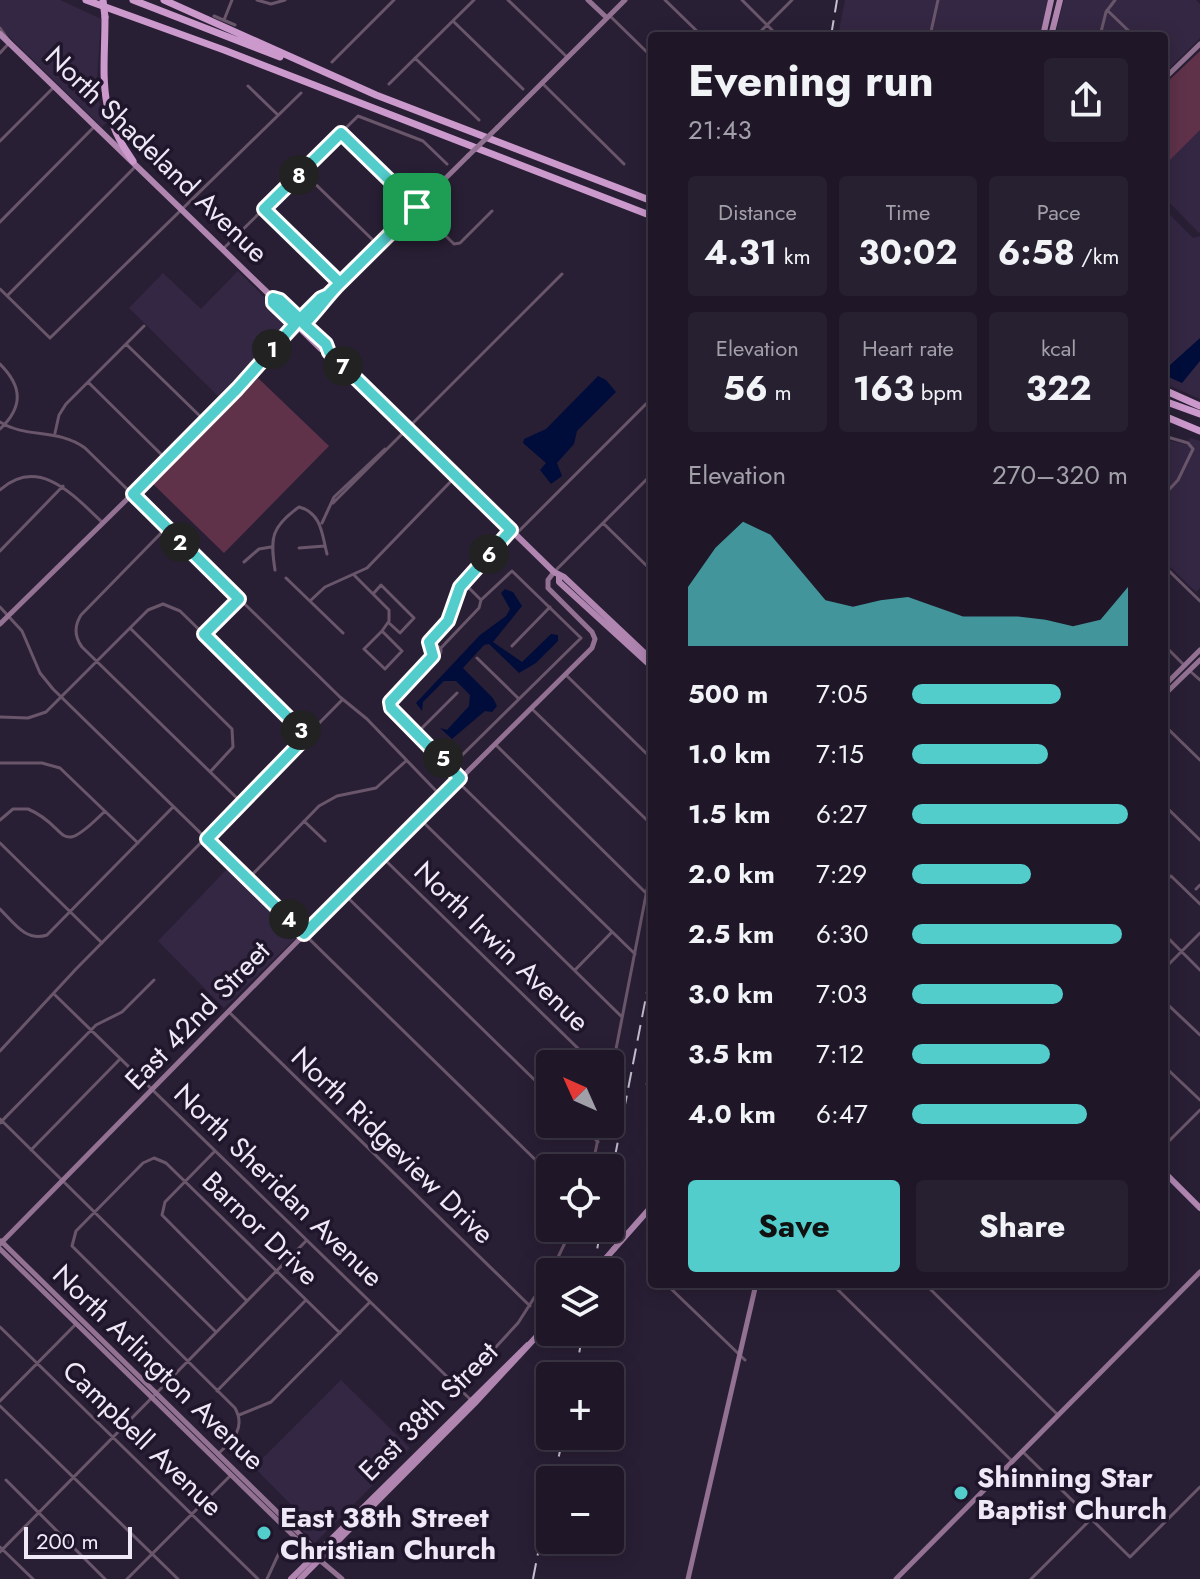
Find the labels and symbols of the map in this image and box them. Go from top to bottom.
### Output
street label: North Shadeland Avenue [36,37,278,272]
pin: 8 [279,155,319,195]
pin [383,173,451,241]
pin: 1 [252,329,292,369]
pin: 7 [323,346,363,386]
pin: 2 [160,522,200,562]
pin: 6 [469,534,509,574]
pin: 3 [281,710,321,750]
pin: 5 [423,738,463,778]
street label: North Irwin Avenue [405,852,599,1041]
pin: 4 [269,899,309,939]
street label: East 42nd Street [115,931,279,1099]
street label: North Ridgeview Drive [282,1037,503,1253]
north arrow [536,1050,624,1138]
street label: North Sheridan Avenue [165,1074,393,1296]
street label: Barnor Drive [193,1162,328,1295]
street label: North Arlington Avenue [43,1255,274,1480]
street label: East 38th Street [349,1332,508,1490]
street label: Campbell Avenue [53,1351,232,1526]
place label: Shinning Star Baptist Church [977,1457,1167,1530]
marker: Shinning Star Baptist Church [952,1484,970,1502]
place label: East 38th Street Christian Church [280,1497,496,1570]
scale bar [24,1523,132,1559]
marker: East 38th Street Christian Church [255,1524,273,1542]

